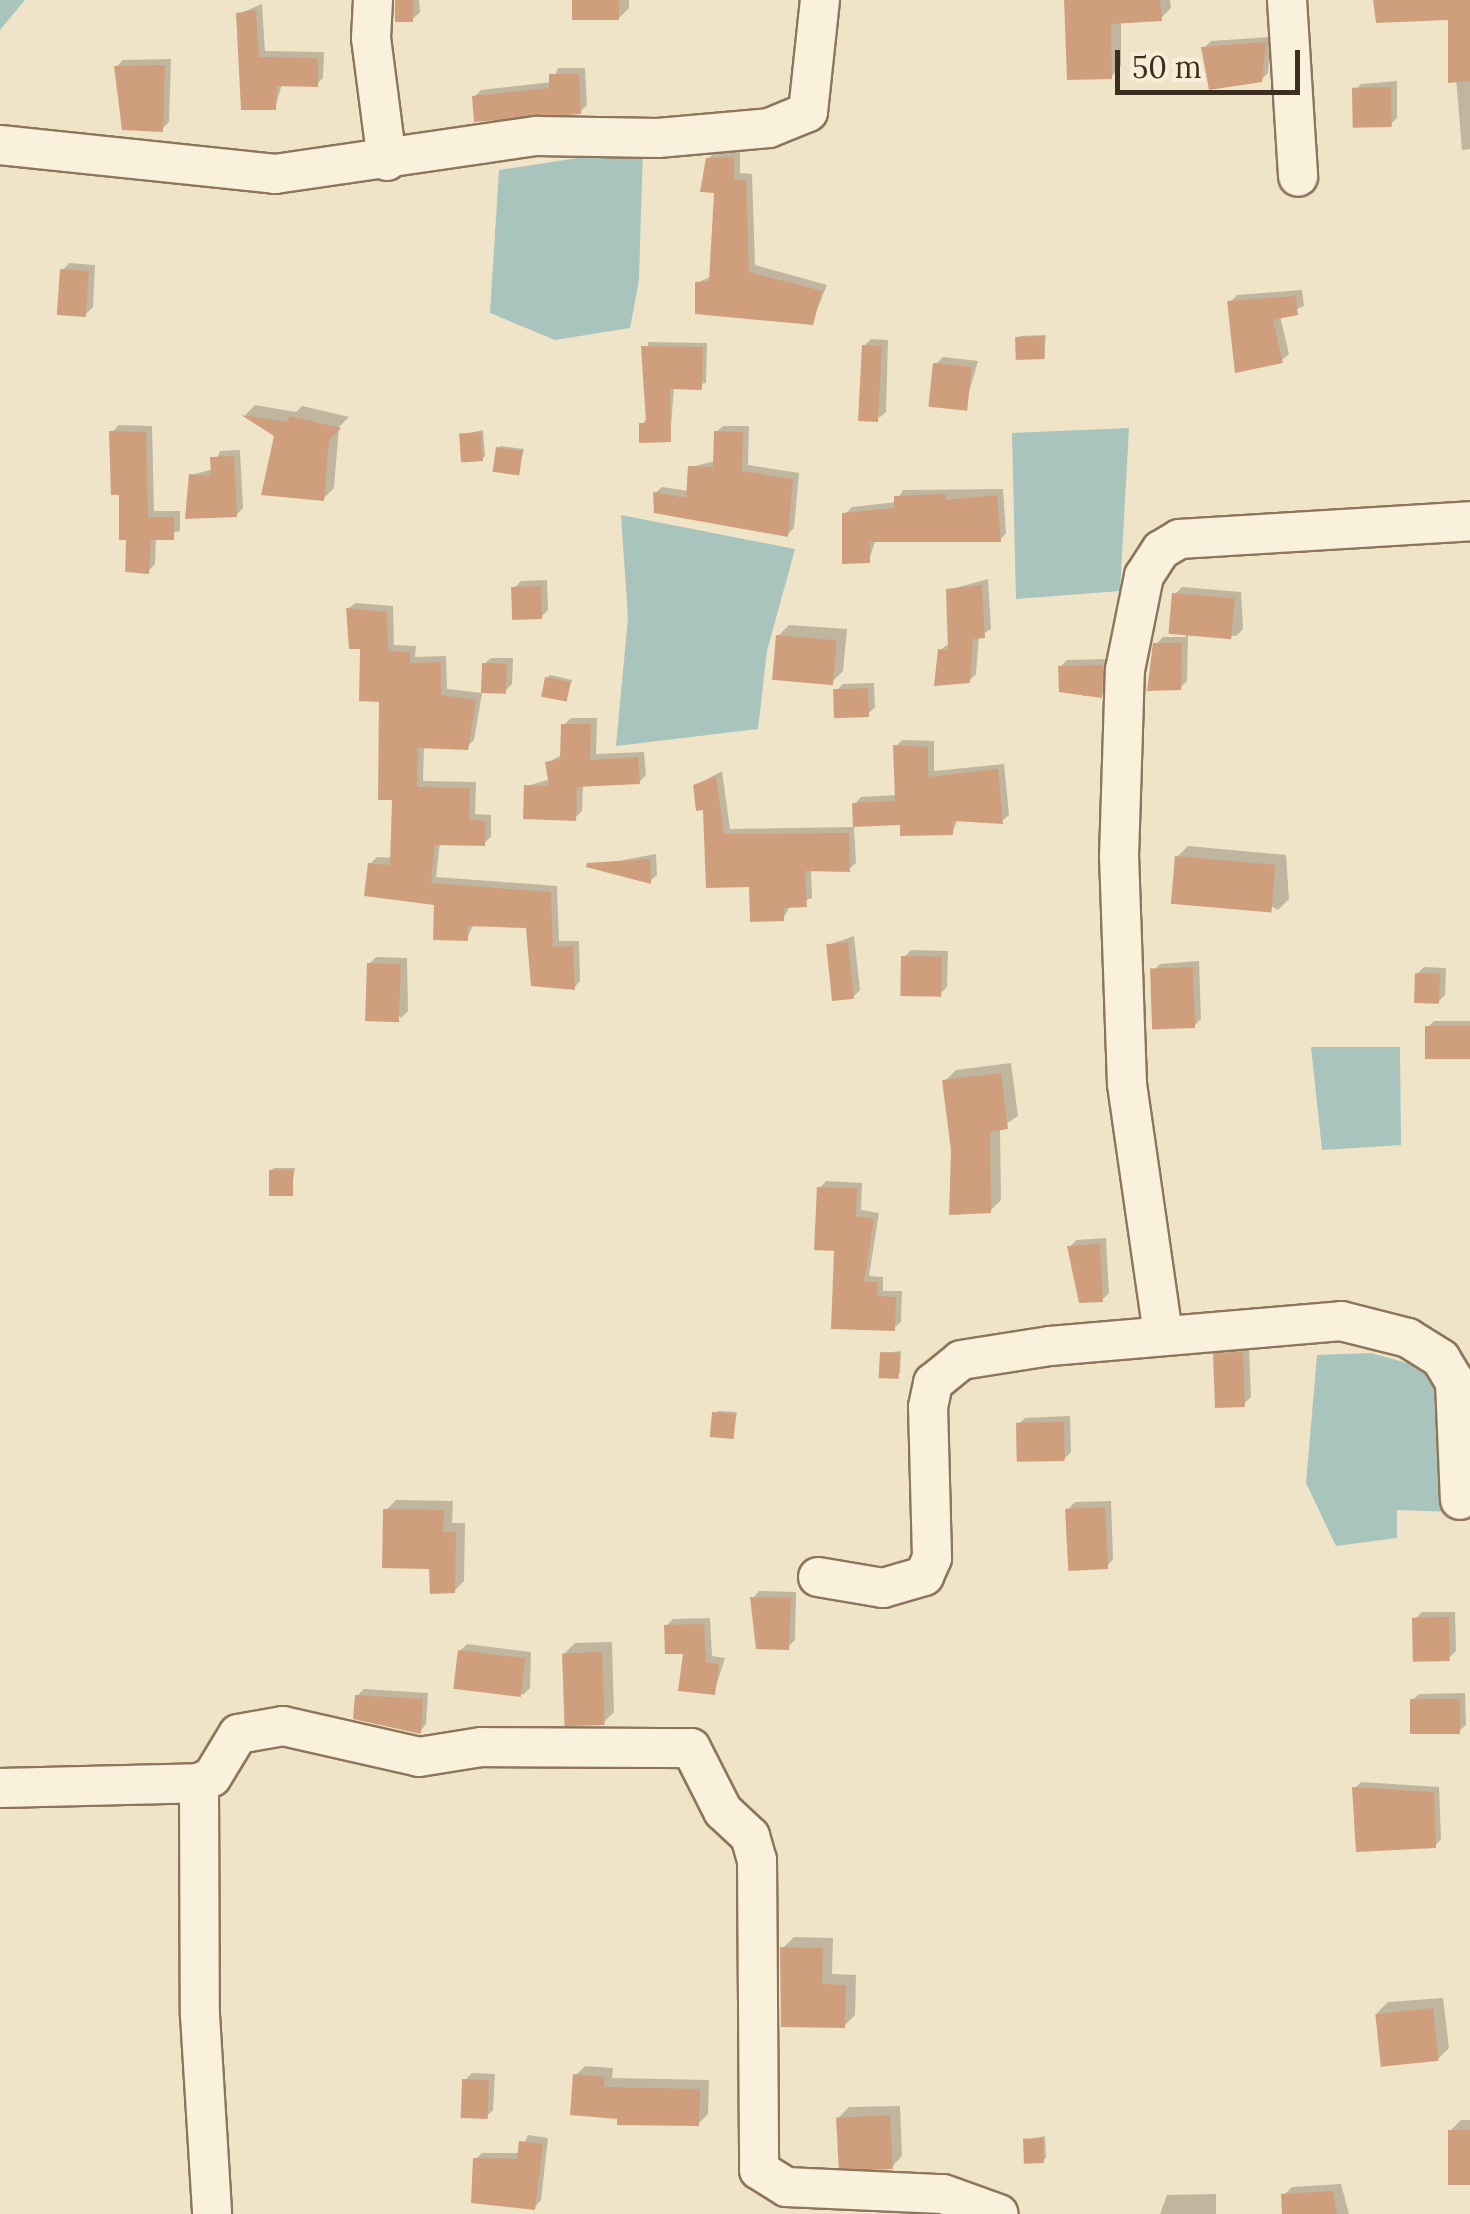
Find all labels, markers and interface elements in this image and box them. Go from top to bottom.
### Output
scale bar [1120,30,1305,92]
text: 50 m [1132,48,1202,86]

